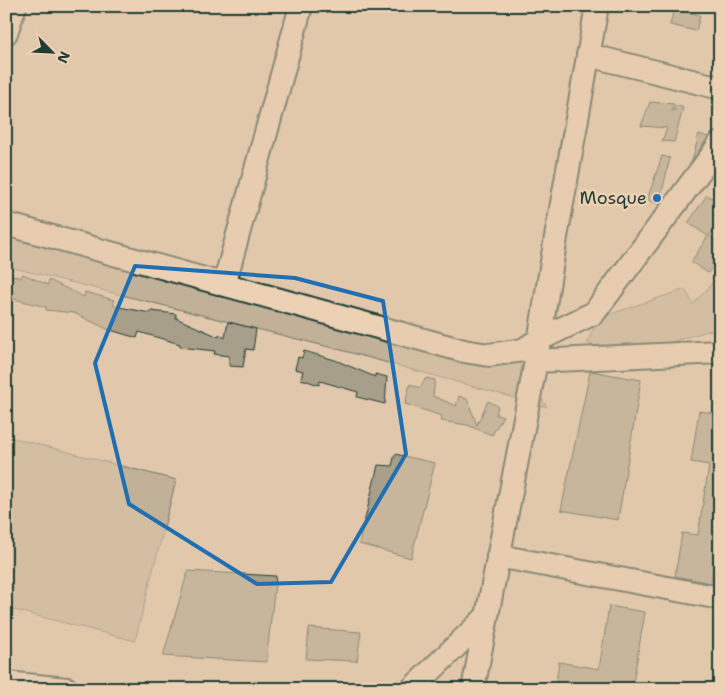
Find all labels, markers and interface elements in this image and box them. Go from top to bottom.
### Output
north arrow [28,28,78,78]
text: N [53,49,74,66]
place label: Mosque [580,186,647,210]
marker: Mosque [651,192,663,204]

